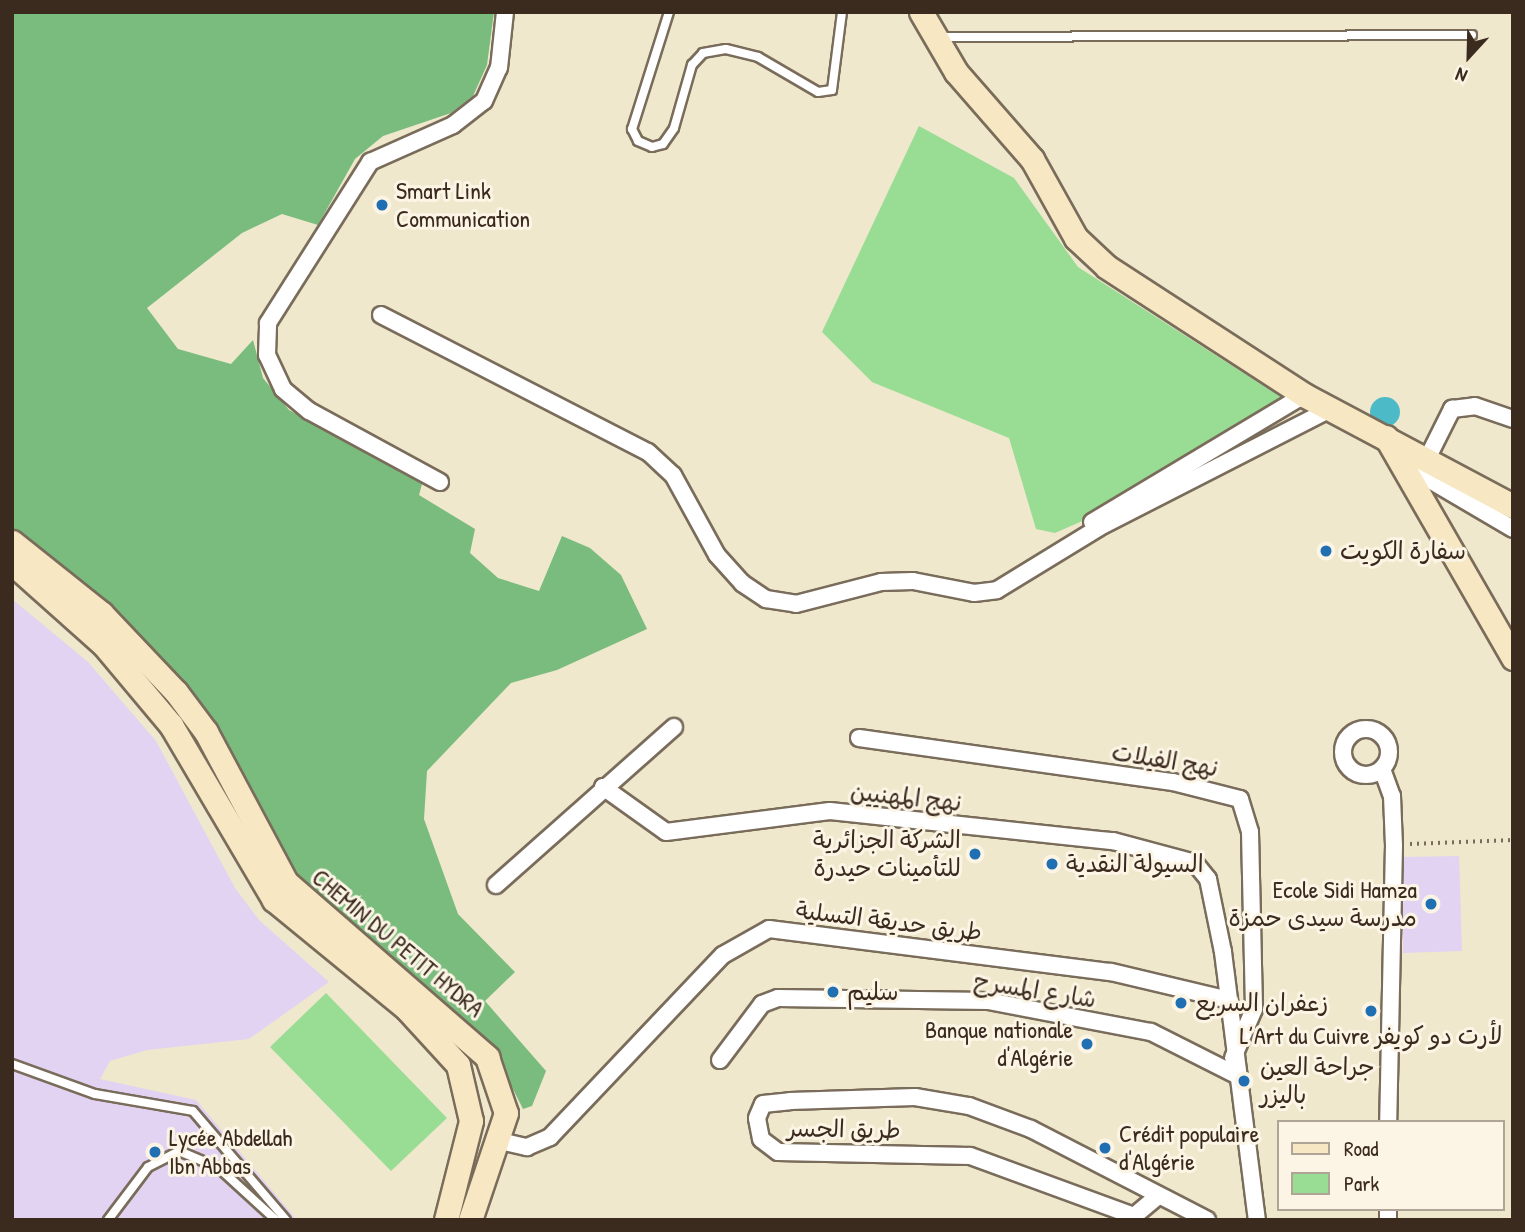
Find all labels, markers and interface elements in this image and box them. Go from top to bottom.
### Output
north arrow [1434,21,1504,91]
text: N [1452,62,1471,89]
place label: Smart Link Communication [396,177,530,233]
marker: Smart Link Communication [374,197,390,213]
place label: سفارة الكويت [1340,537,1466,565]
marker: سفارة الكويت [1318,543,1334,559]
street label: نهج الفيلات [1110,737,1220,783]
street label: نهج المهنيين [849,777,963,817]
place label: الشركة الجزائرية للتأمينات حيدرة [813,826,961,882]
marker: الشركة الجزائرية للتأمينات حيدرة [967,846,983,862]
place label: السيولة النقدية [1066,850,1204,878]
marker: السيولة النقدية [1044,856,1060,872]
street label: CHEMIN DU PETIT HYDRA [306,863,490,1023]
place label: Ecole Sidi Hamza مدرسة سيدى حمزة [1229,876,1417,932]
street label: طريق حديقة التسلية [794,895,984,947]
marker: Ecole Sidi Hamza مدرسة سيدى حمزة [1423,896,1439,912]
street label: شارع المسرح [972,966,1098,1014]
place label: سليم [847,978,899,1006]
marker: سليم [825,984,841,1000]
place label: زعفران السريع [1195,989,1328,1017]
marker: زعفران السريع [1173,995,1189,1011]
marker: L’Art du Cuivre لأرت دو كويفر [1363,1003,1379,1019]
place label: Banque nationale d'Algérie [925,1016,1073,1072]
place label: L’Art du Cuivre لأرت دو كويفر [1240,1022,1502,1050]
marker: Banque nationale d'Algérie [1079,1036,1095,1052]
place label: جراحة العين باليزر [1260,1053,1375,1109]
marker: جراحة العين باليزر [1234,1071,1254,1091]
street label: طريق الجسر [787,1114,901,1144]
place label: Crédit populaire d'Algérie [1119,1120,1259,1176]
legend [1276,1120,1504,1211]
place label: Lycée Abdellah Ibn Abbas [169,1124,292,1180]
text: Road [1344,1134,1378,1163]
marker: Crédit populaire d'Algérie [1097,1140,1113,1156]
marker: Lycée Abdellah Ibn Abbas [147,1144,163,1160]
text: Park [1344,1169,1379,1198]

